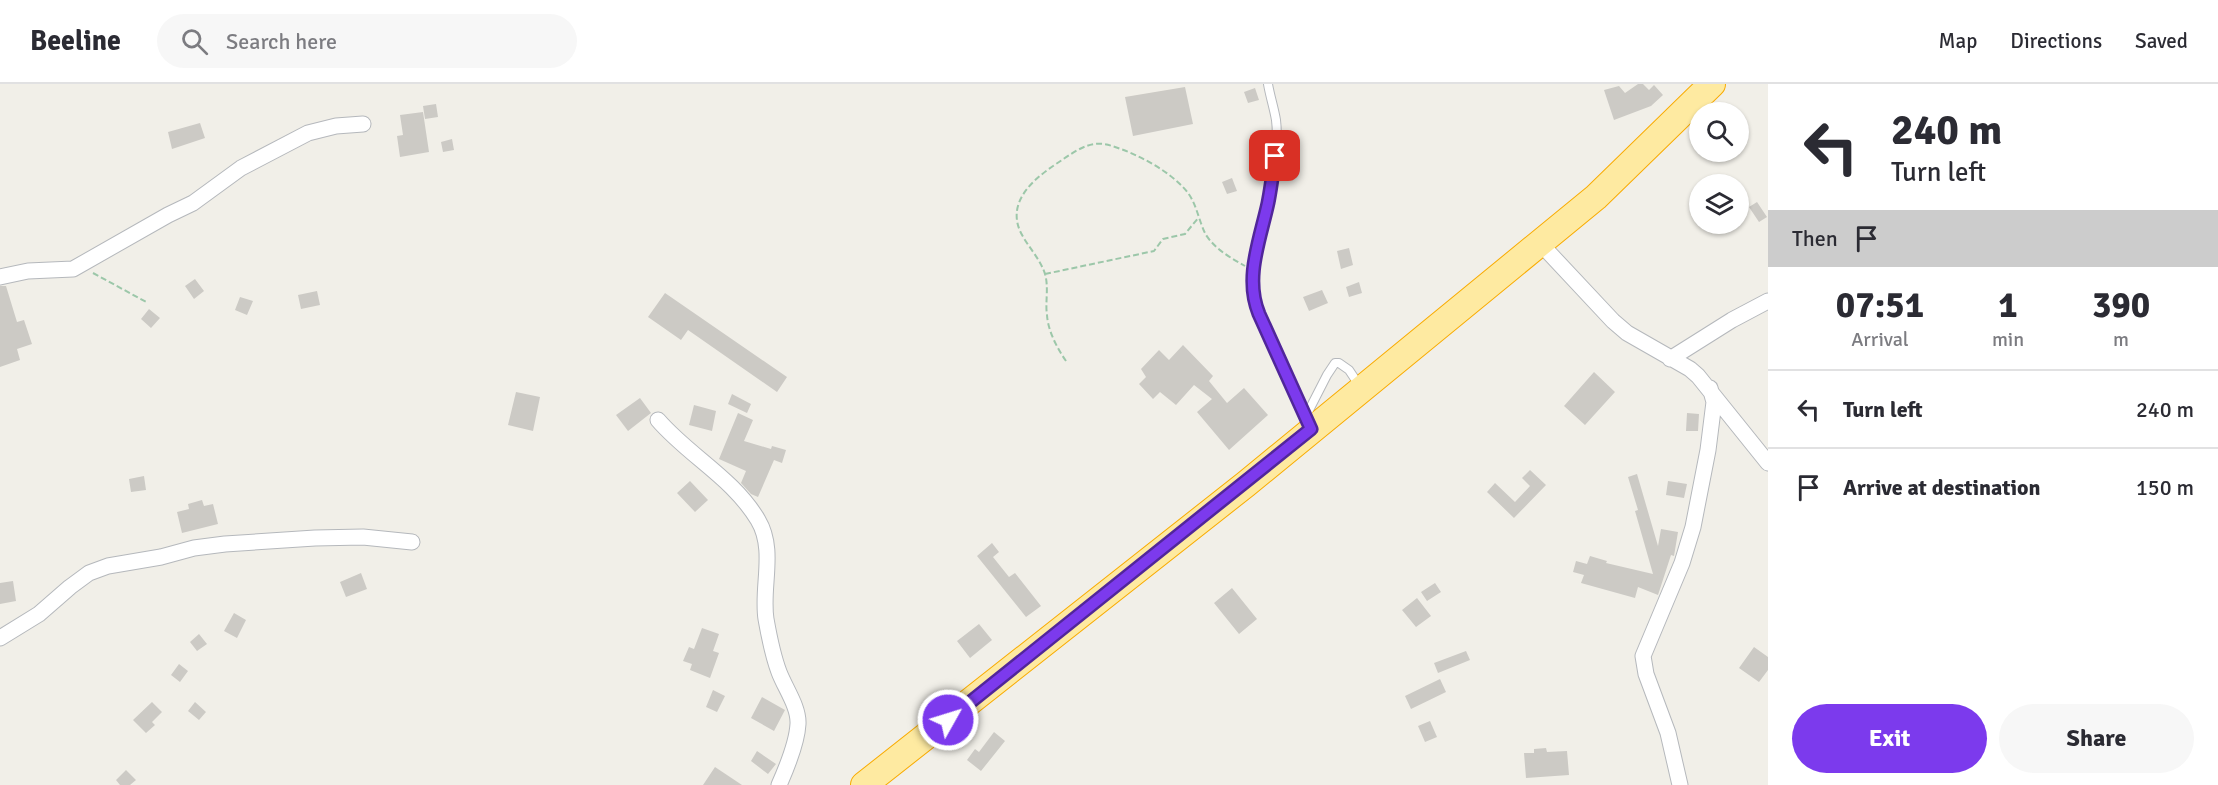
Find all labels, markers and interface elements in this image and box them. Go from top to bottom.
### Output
search box [157,14,577,68]
text: Beeline [30,24,121,58]
icon: search [178,25,211,58]
text: Search here [226,28,337,55]
text: Map [1939,28,1977,54]
text: Directions [2010,28,2102,54]
text: Saved [2135,28,2188,54]
map controls [1689,102,1749,234]
button: search [1689,102,1749,162]
text: 240 m [1891,105,2002,156]
icon: left [1792,108,1870,186]
pin [1249,130,1300,181]
icon: arrive [1258,139,1291,172]
text: Turn left [1891,156,1986,189]
button: layers [1689,174,1749,234]
icon: arrive [1850,222,1883,255]
text: Then [1792,225,1838,252]
text: 07:51 [1836,283,1924,328]
text: 1 [1998,283,2018,328]
text: 390 [2092,283,2150,328]
text: Arrival [1851,327,1909,352]
text: min [1992,327,2024,352]
text: m [2113,327,2129,352]
icon: left [1792,393,1825,426]
text: Turn left [1843,396,1923,423]
text: 240 m [2136,396,2194,423]
icon: arrive [1792,471,1825,504]
text: Arrive at destination [1843,474,2040,501]
text: 150 m [2136,474,2194,501]
position arrow [916,688,980,752]
button: Exit [1792,704,1987,773]
button: Share [1999,704,2194,773]

